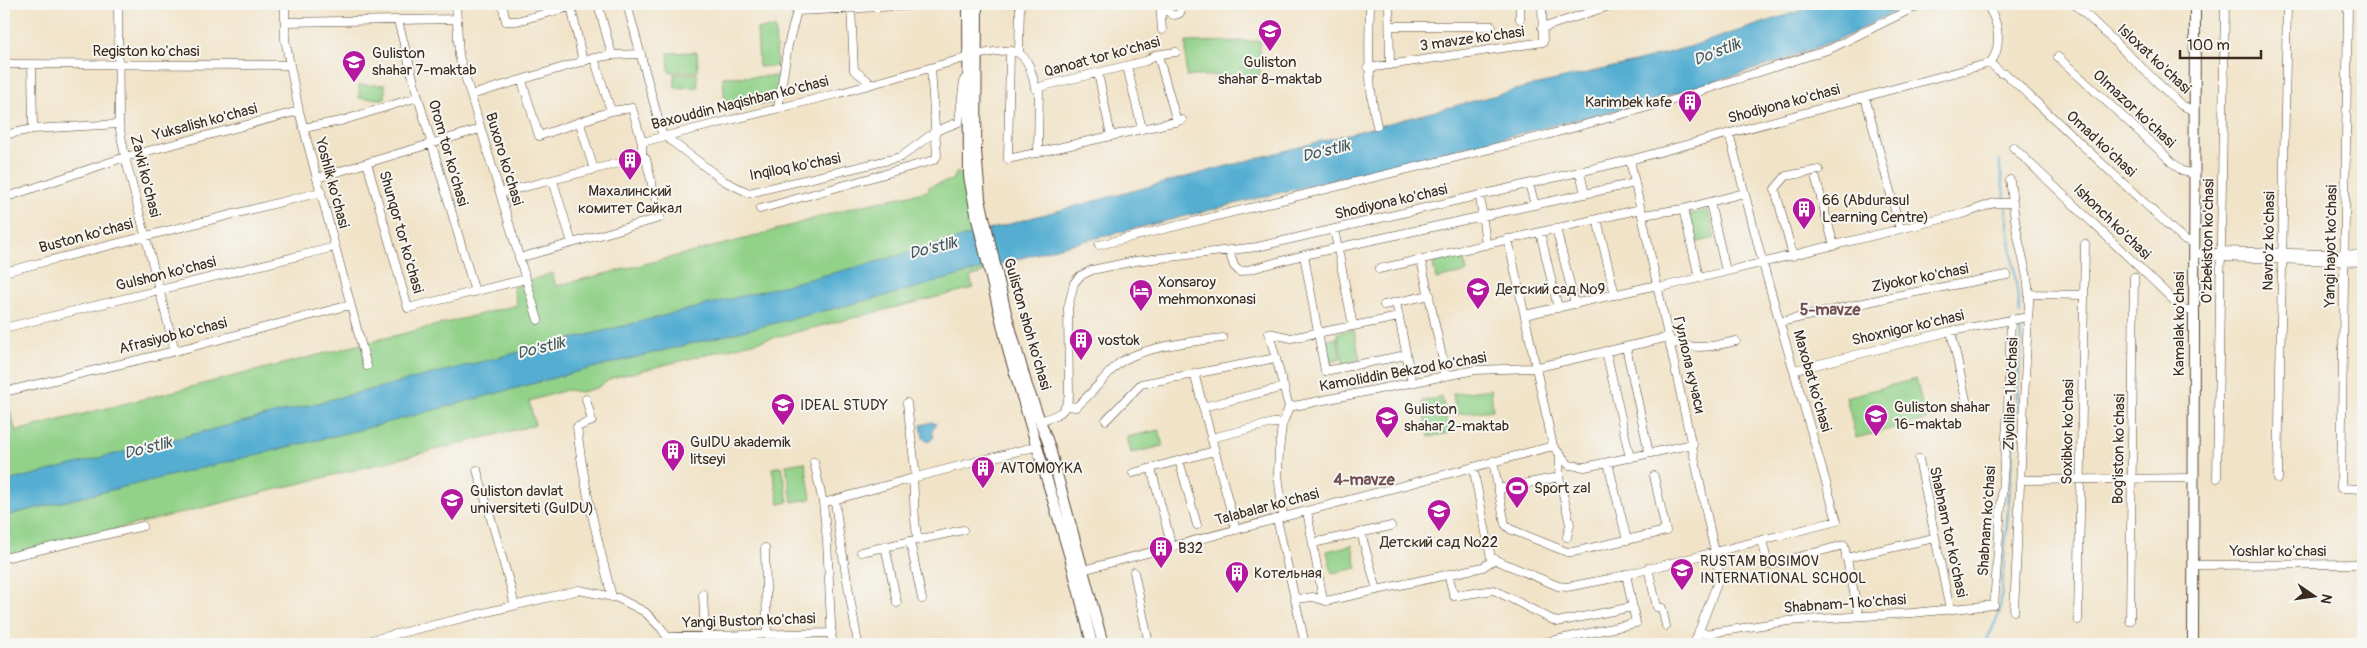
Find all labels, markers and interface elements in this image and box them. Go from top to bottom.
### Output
school or university icon: Guliston shahar 8-maktab [1257,18,1283,52]
street label: Isloxat ko'chasi [2113,20,2195,98]
street label: 3 mavze ko'chasi [1418,22,1526,56]
scale bar [2180,28,2261,60]
street label: Qanoat tor ko'chasi [1042,32,1162,82]
water label: Do'stlik [1691,33,1745,70]
text: 100 m [2187,36,2230,55]
street label: Registon ko'chasi [93,42,200,61]
place label: Guliston shahar 7-maktab [372,44,477,80]
school or university icon: Guliston shahar 7-maktab [341,49,367,83]
place label: Guliston shahar 8-maktab [1218,53,1322,89]
street label: Olmazor ko'chasi [2089,66,2180,152]
street label: Baxouddin Naqishban ko'chasi [649,72,831,134]
street label: Shodiyona ko'chasi [1726,80,1842,128]
building icon: Karimbek kafe [1677,89,1703,123]
place label: Karimbek kafe [1585,93,1673,112]
street label: Orom tor ko'chasi [424,98,472,209]
street label: Yuksalish ko'chasi [150,99,260,145]
street label: Omad ko'chasi [2062,107,2140,181]
street label: Buxoro ko'chasi [481,110,527,208]
street label: Zavki ko'chasi [126,133,165,220]
street label: Yoshlik ko'chasi [311,135,353,231]
water label: Do'stlik [1300,135,1353,167]
building icon: Махалинский комитет Сайкал [617,147,643,181]
street label: Inqiloq ko'chasi [748,149,843,185]
street label: Shunqor tor ko'chasi [374,169,428,296]
street label: O'zbekiston ko'chasi [2197,178,2219,304]
street label: Shodiyona ko'chasi [1333,180,1450,224]
street label: Ishonch ko'chasi [2069,180,2155,264]
place label: Махалинский комитет Сайкал [578,182,682,218]
street label: Yangi hayot ko'chasi [2320,184,2342,308]
place label: 66 (Abdurasul Learning Centre) [1822,191,1929,227]
street label: Navro'z ko'chasi [2259,191,2279,291]
building icon: 66 (Abdurasul Learning Centre) [1791,196,1817,230]
street label: Buston ko'chasi [37,214,135,258]
water label: Do'stlik [907,232,960,264]
street label: Gulshon ko'chasi [114,252,218,296]
street label: Guliston shoh ko'chasi [999,256,1055,393]
street label: Ziyokor ko'chasi [1870,259,1971,297]
street label: Kamalak ko'chasi [2170,271,2189,376]
place label: Xonsaroy mehmonxonasi [1158,273,1256,309]
school or university icon: Детский сад №9 [1465,276,1491,310]
hotel icon: Xonsaroy mehmonxonasi [1128,278,1154,312]
place label: Детский сад №9 [1495,280,1605,299]
district label: 5-mavze [1800,300,1861,320]
street label: Shoxnigor ko'chasi [1850,306,1966,350]
street label: Afrasiyob ko'chasi [117,313,229,359]
street label: Гуллола кучаси [1669,315,1709,415]
building icon: vostok [1068,327,1094,361]
street label: Maxobat ko'chasi [1788,328,1836,434]
place label: vostok [1097,331,1141,350]
water label: Do'stlik [515,332,568,364]
street label: Ziyolilar-1 ko'chasi [2000,337,2022,451]
street label: Kamoliddin Bekzod ko'chasi [1318,348,1488,396]
street label: Soxibkor ko'chasi [2058,379,2078,485]
school or university icon: IDEAL STUDY [770,392,796,426]
street label: Bog'iston ko'chasi [2109,393,2129,504]
place label: IDEAL STUDY [800,396,888,415]
place label: Guliston shahar 16-maktab [1894,398,1991,434]
place label: Guliston shahar 2-maktab [1404,400,1509,436]
school or university icon: Guliston shahar 16-maktab [1863,403,1889,437]
school or university icon: Guliston shahar 2-maktab [1374,405,1400,439]
water label: Do'stlik [122,432,175,464]
place label: GulDU akademik litseyi [690,433,792,469]
building icon: GulDU akademik litseyi [660,438,686,472]
building icon: AVTOMOYKA [970,455,996,489]
place label: AVTOMOYKA [1000,459,1083,478]
street label: Shabnam tor ko'chasi [1925,465,1971,599]
street label: Shabnam ko'chasi [1974,465,2000,577]
district label: 4-mavze [1333,470,1396,490]
sports icon: Sport zal [1504,475,1530,509]
place label: Sport zal [1534,479,1591,498]
place label: Guliston davlat universiteti (GulDU) [470,482,594,518]
street label: Talabalar ko'chasi [1213,484,1321,530]
school or university icon: Guliston davlat universiteti (GulDU) [439,487,465,521]
school or university icon: Детский сад №22 [1426,498,1452,532]
place label: Детский сад №22 [1379,533,1498,552]
building icon: B32 [1148,535,1174,569]
place label: B32 [1178,539,1203,558]
street label: Yoshlar ko'chasi [2229,542,2327,561]
place label: RUSTAM BOSIMOV INTERNATIONAL SCHOOL [1700,552,1867,588]
school or university icon: RUSTAM BOSIMOV INTERNATIONAL SCHOOL [1669,557,1695,591]
building icon: Котельная [1224,560,1250,594]
place label: Котельная [1254,564,1322,583]
north arrow [2290,570,2340,620]
street label: Shabnam-1 ko'chasi [1783,590,1907,618]
text: N [2317,592,2336,605]
street label: Yangi Buston ko'chasi [681,609,816,633]

